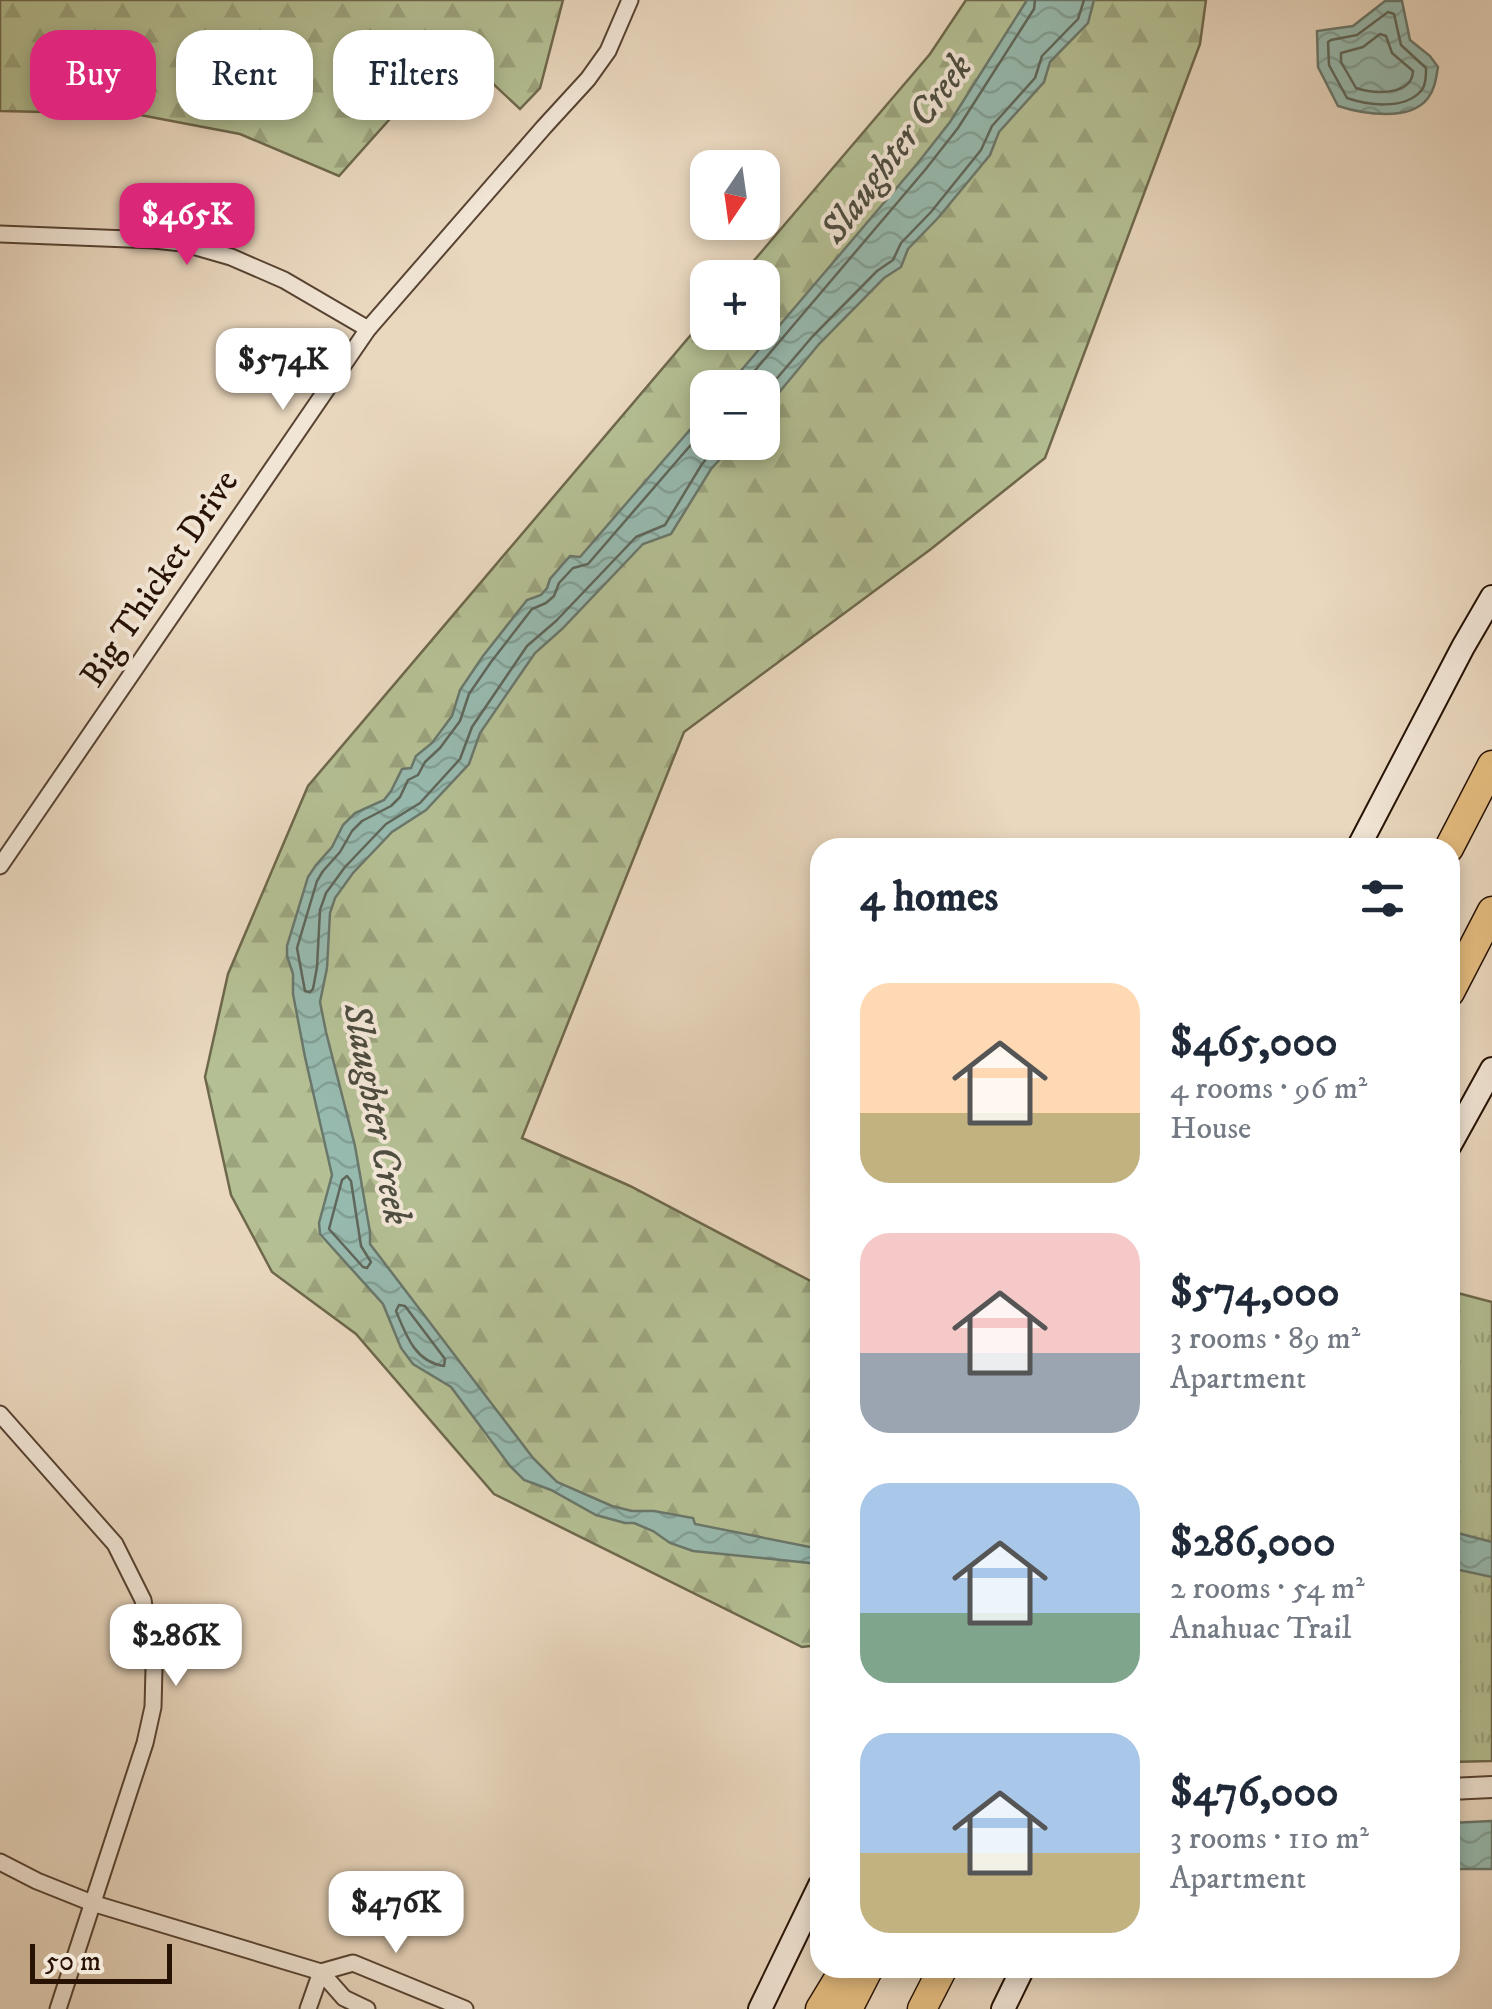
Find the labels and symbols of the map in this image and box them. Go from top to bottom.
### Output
water label: Slaughter Creek [810,45,984,254]
north arrow [690,150,780,240]
pin: $465K [117,183,257,268]
pin: $574K [213,328,353,413]
street label: Big Thicket Drive [71,462,249,696]
water label: Slaughter Creek [331,998,421,1229]
pin: $286K [106,1604,246,1689]
pin: $476K [326,1871,466,1956]
scale bar [30,1939,172,1984]

